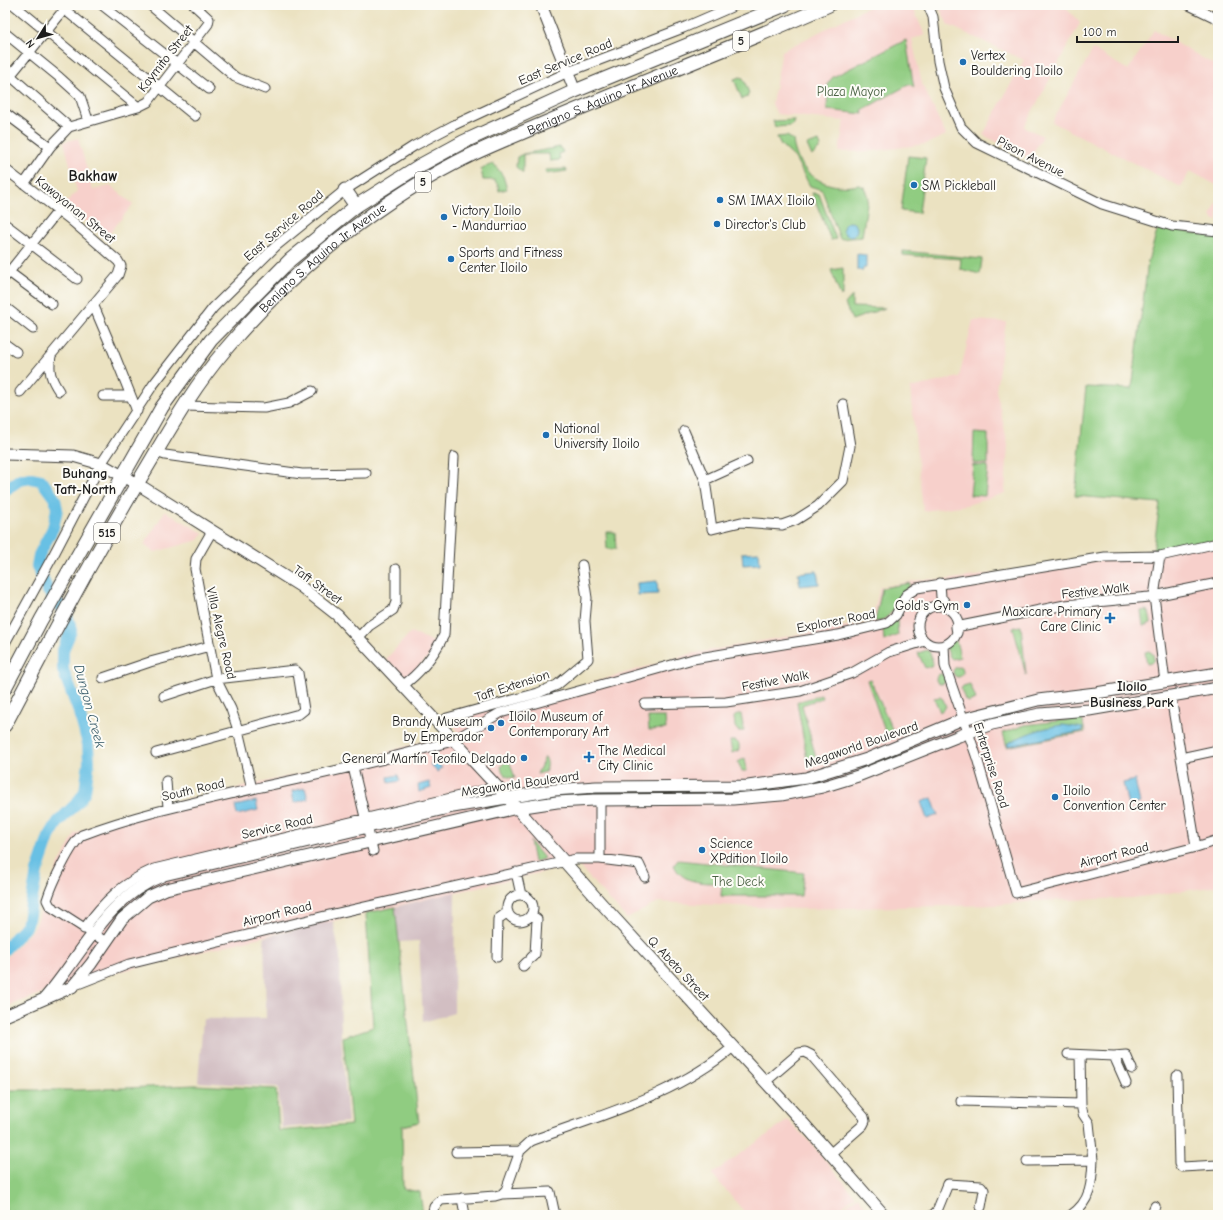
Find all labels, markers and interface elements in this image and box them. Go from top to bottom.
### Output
north arrow [18,18,58,58]
scale bar [1077,18,1178,44]
street label: Kaymito Street [135,21,197,95]
text: 100 m [1083,25,1116,39]
road number: 5 [733,31,749,51]
street label: East Service Road [516,35,614,88]
text: N [23,37,38,50]
place label: Vertex Bouldering Iloilo [971,48,1063,78]
marker: Vertex Bouldering Iloilo [958,57,968,67]
street label: Benigno S. Aquino Jr. Avenue [525,62,681,138]
park label: Plaza Mayor [817,84,886,99]
street label: Pison Avenue [995,133,1067,180]
district label: Bakhaw [69,167,117,185]
road number: 5 [415,172,431,192]
street label: Kawayanan Street [33,173,120,247]
place label: SM Pickleball [922,178,996,193]
marker: SM Pickleball [909,180,919,190]
street label: East Service Road [241,187,326,264]
place label: SM IMAX Iloilo [728,193,815,208]
marker: SM IMAX Iloilo [715,195,725,205]
street label: Benigno S. Aquino Jr. Avenue [256,200,389,316]
place label: Victory Iloilo - Mandurriao [452,203,527,233]
marker: Victory Iloilo - Mandurriao [439,212,449,222]
place label: Director's Club [725,217,806,232]
marker: Director's Club [712,219,722,229]
place label: Sports and Fitness Center Iloilo [459,245,562,275]
marker: Sports and Fitness Center Iloilo [446,254,456,264]
place label: National University Iloilo [554,421,640,451]
marker: National University Iloilo [541,430,551,440]
district label: Buhang Taft-North [54,465,116,498]
road number: 515 [94,523,120,543]
street label: Taft Street [290,562,346,608]
street label: Festive Walk [1061,579,1130,601]
street label: Villa Alegre Road [204,585,239,681]
place label: Gold's Gym [895,598,959,613]
marker: Gold's Gym [962,600,972,610]
place label: Maxicare Primary Care Clinic [1002,604,1101,634]
street label: Explorer Road [796,606,877,635]
marker: Maxicare Primary Care Clinic [1104,612,1116,624]
water label: Dungon Creek [70,663,109,750]
street label: Taft Extension [473,666,551,705]
street label: Festive Walk [740,667,810,694]
district label: Iloilo Business Park [1090,678,1174,711]
place label: Iloilo Museum of Contemporary Art [509,709,610,739]
place label: Brandy Museum by Emperador [392,714,484,744]
marker: Iloilo Museum of Contemporary Art [496,718,506,728]
street label: Megaworld Boulevard [802,718,920,771]
street label: Enterprise Road [971,720,1012,810]
marker: Brandy Museum by Emperador [486,723,496,733]
place label: The Medical City Clinic [598,743,666,773]
place label: General Martín Teofilo Delgado [342,751,516,766]
marker: The Medical City Clinic [583,751,595,763]
marker: General Martín Teofilo Delgado [519,753,529,763]
street label: Megaworld Boulevard [460,768,580,799]
street label: South Road [160,775,226,804]
place label: Iloilo Convention Center [1063,783,1167,813]
marker: Iloilo Convention Center [1050,792,1060,802]
street label: Service Road [240,811,314,842]
place label: Science XPdition Iloilo [710,836,788,866]
street label: Airport Road [1078,839,1150,870]
marker: Science XPdition Iloilo [697,845,707,855]
park label: The Deck [712,874,765,889]
street label: Airport Road [241,898,313,929]
street label: Q. Abeto Street [645,933,713,1005]

